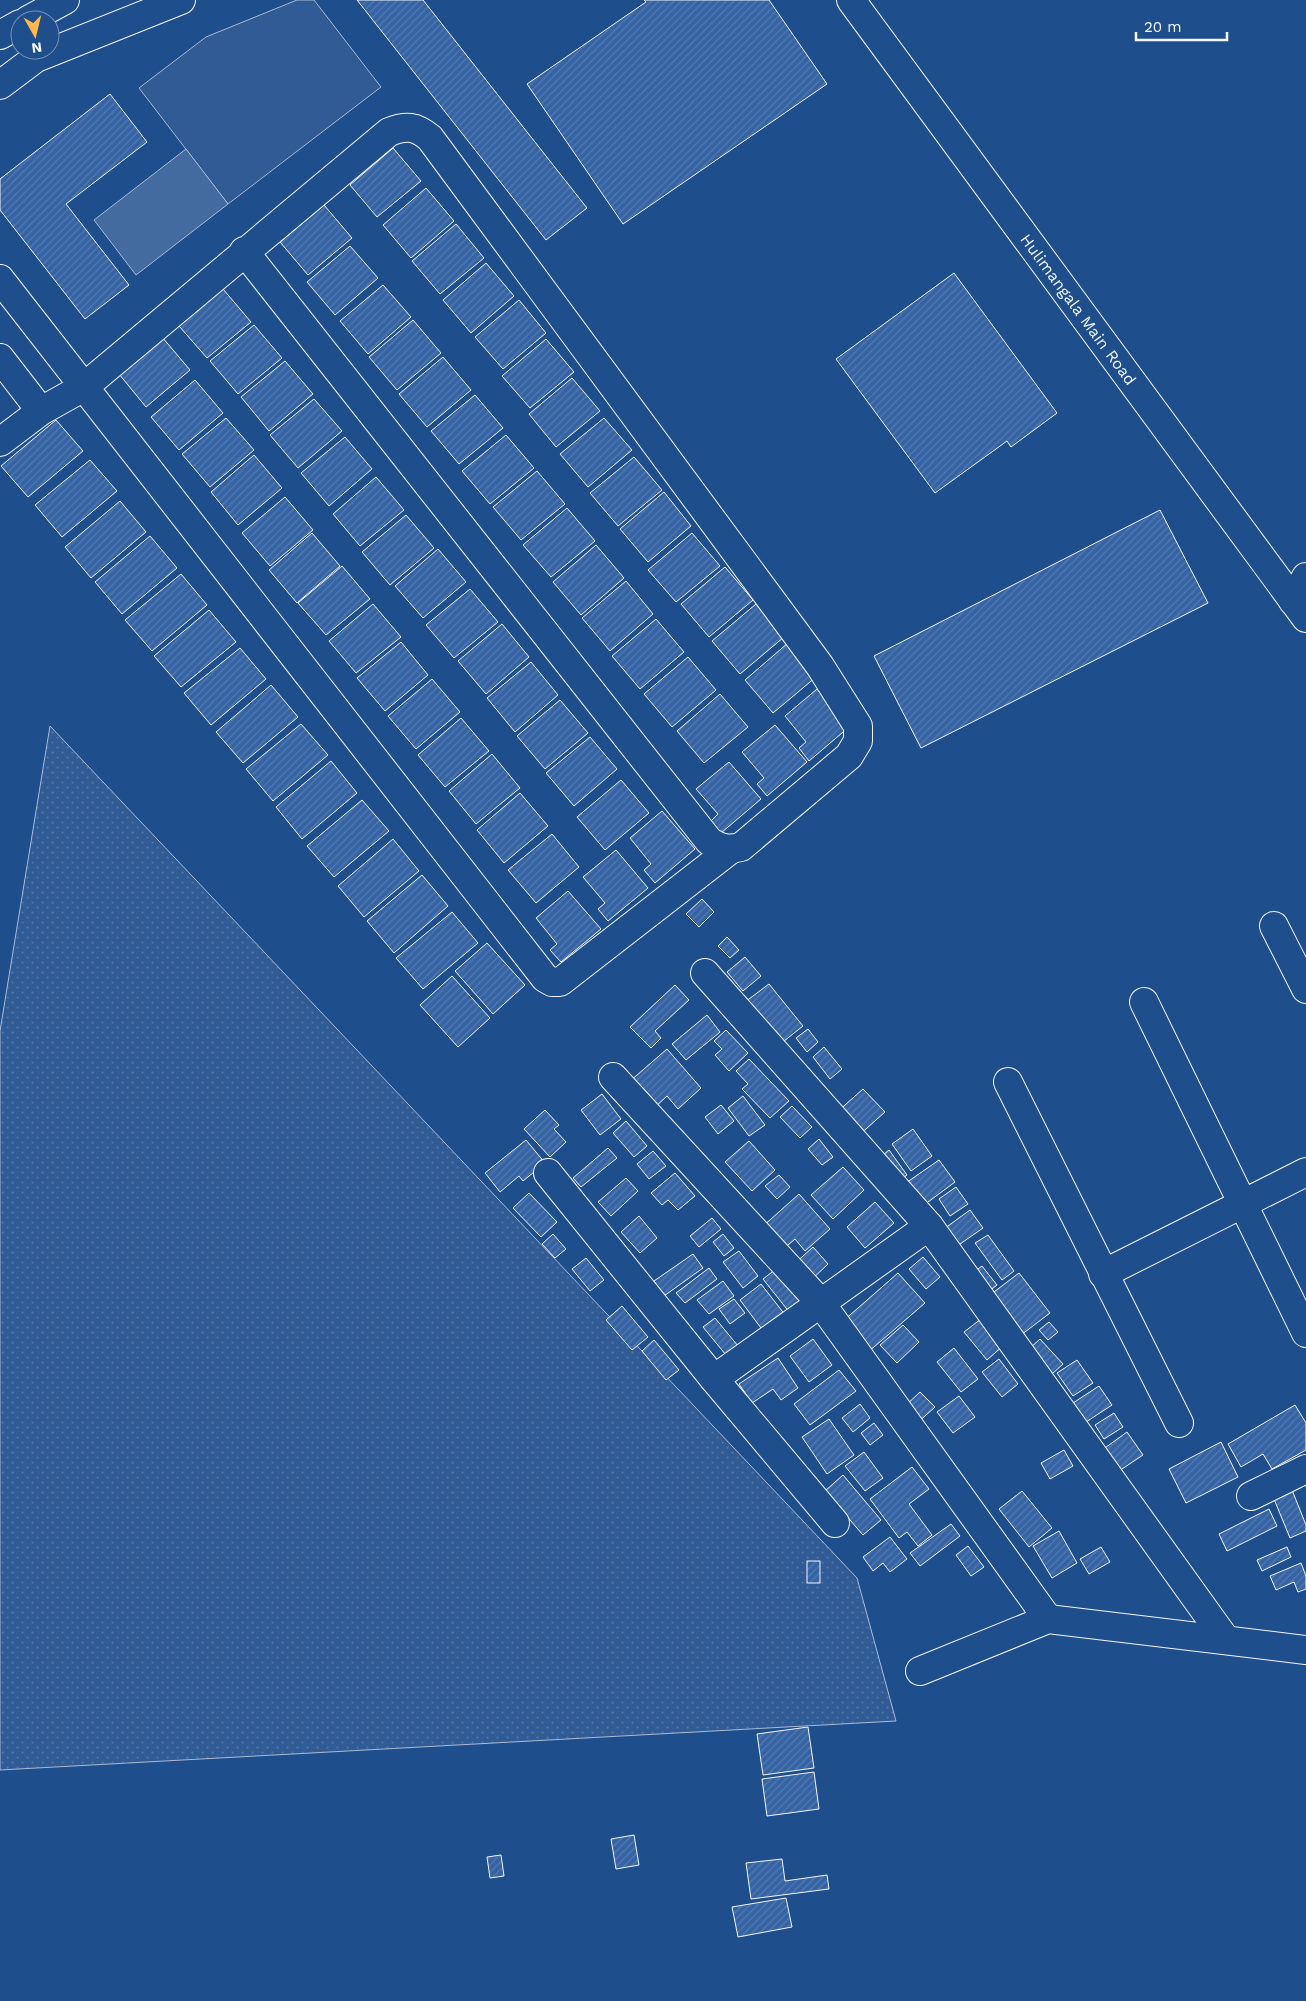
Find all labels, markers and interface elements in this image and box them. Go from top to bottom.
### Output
north arrow [10,10,60,60]
scale bar [1136,10,1227,42]
text: 20 m [1144,18,1182,36]
text: N [31,39,43,57]
street label: Hulimangala Main Road [1017,230,1141,389]

